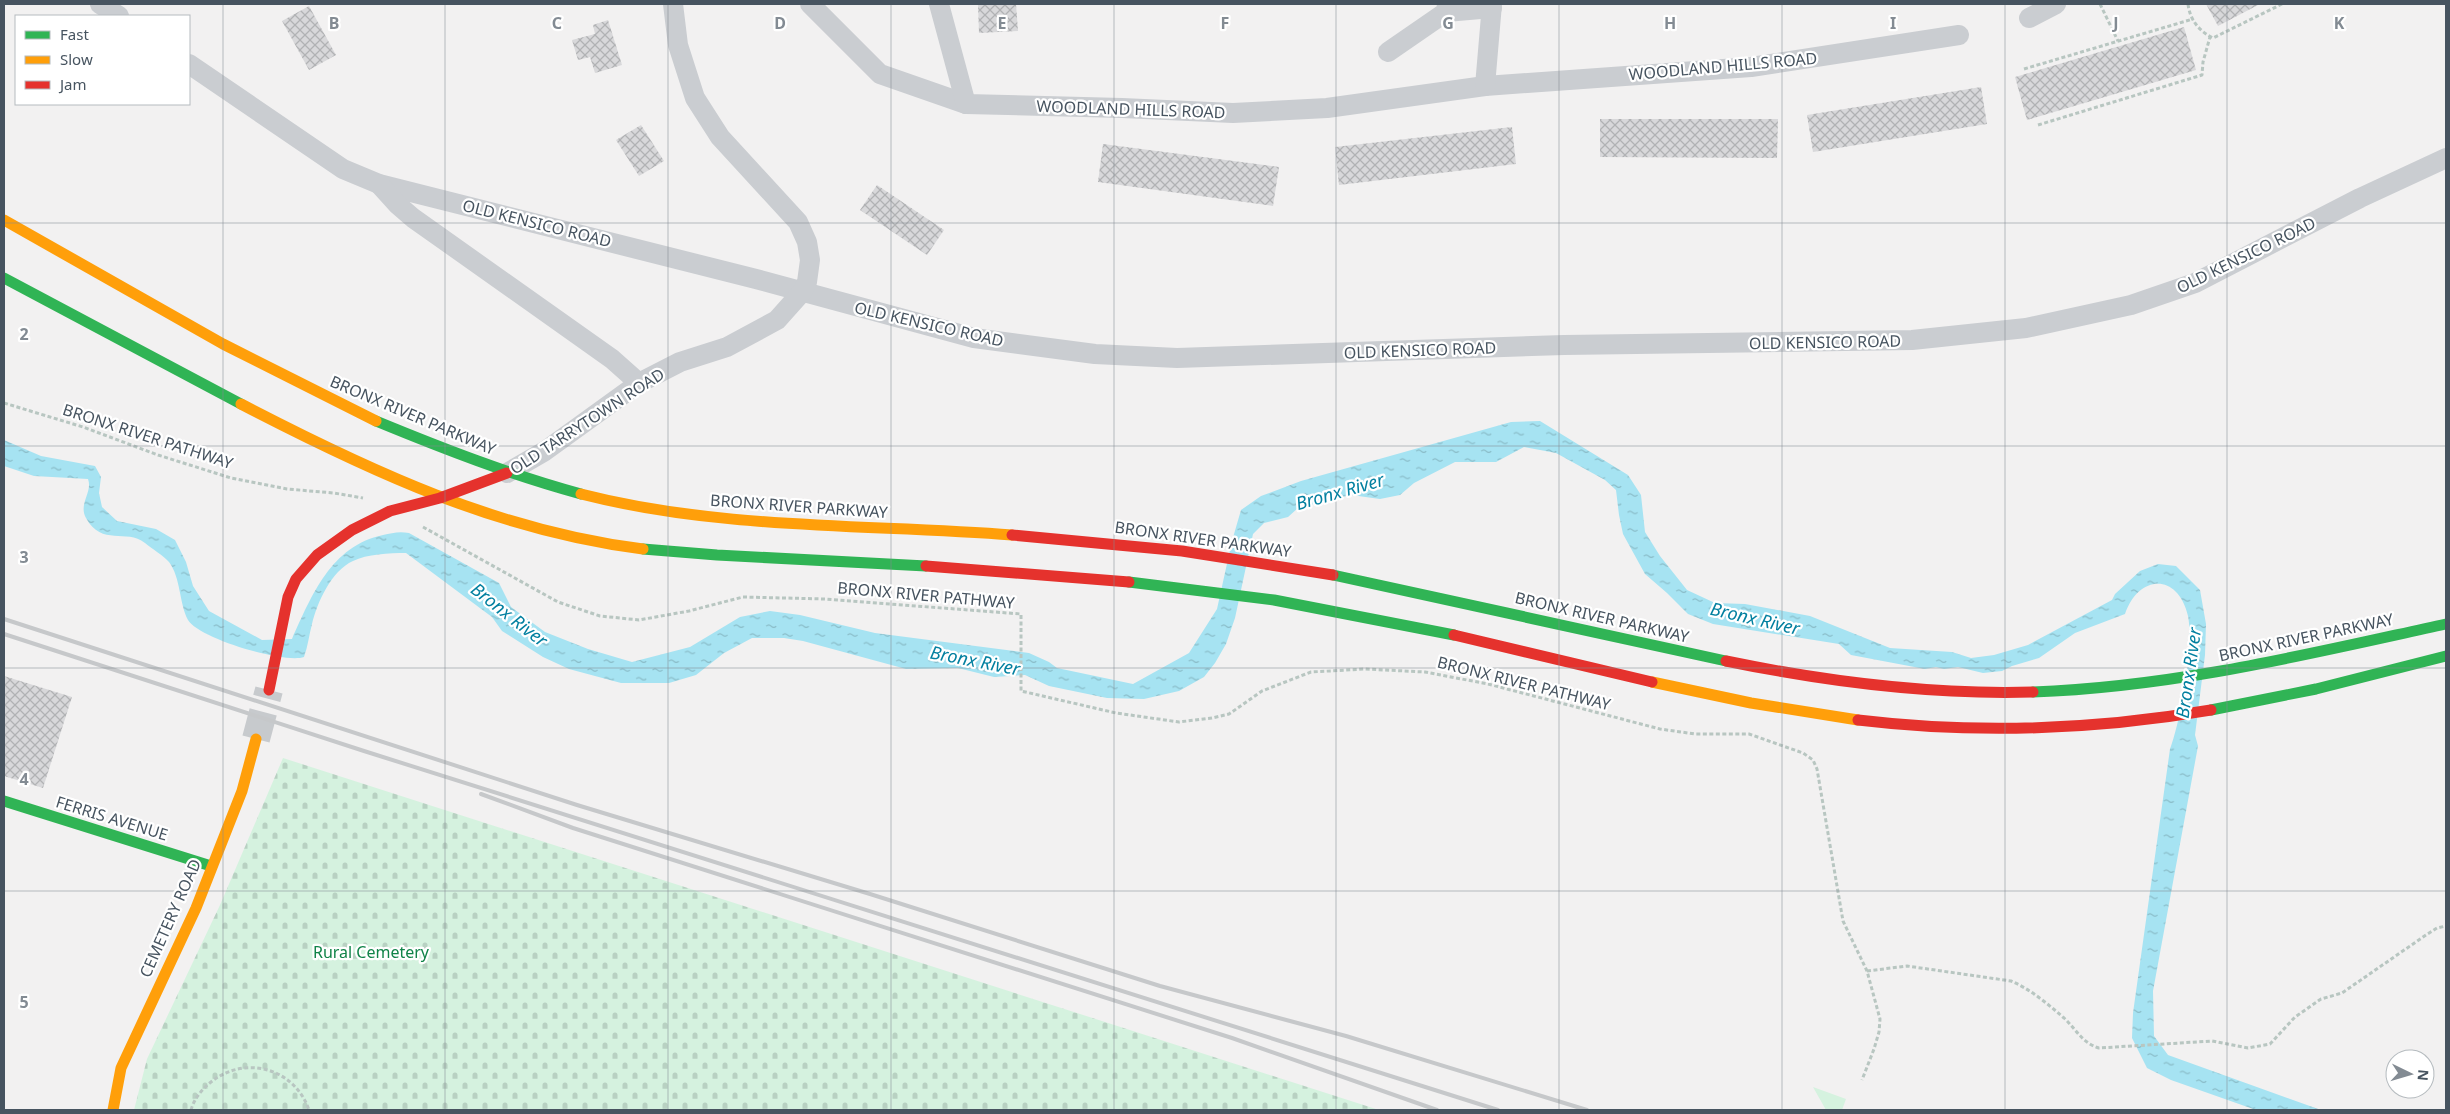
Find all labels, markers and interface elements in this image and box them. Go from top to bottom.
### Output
text: B [329,12,339,34]
text: C [552,12,562,34]
text: D [774,12,786,34]
text: E [998,12,1007,34]
text: F [1221,12,1229,34]
text: G [1442,12,1454,34]
text: H [1664,12,1676,34]
text: I [1890,12,1896,34]
text: J [2111,12,2119,34]
text: K [2334,12,2345,34]
legend [15,15,190,105]
text: Fast [60,24,89,44]
street label: WOODLAND HILLS ROAD [1628,47,1818,85]
text: Slow [60,49,93,69]
text: Jam [58,74,87,94]
street label: WOODLAND HILLS ROAD [1036,95,1226,123]
street label: OLD KENSICO ROAD [460,194,614,252]
street label: OLD KENSICO ROAD [2173,212,2319,298]
street label: OLD KENSICO ROAD [852,296,1006,352]
text: 2 [19,323,29,345]
street label: OLD KENSICO ROAD [1749,330,1901,354]
street label: OLD KENSICO ROAD [1343,336,1497,364]
street label: OLD TARRYTOWN ROAD [506,363,668,479]
street label: BRONX RIVER PARKWAY [327,370,500,460]
street label: BRONX RIVER PATHWAY [60,398,237,474]
water label: Bronx River [1293,467,1388,515]
street label: BRONX RIVER PARKWAY [709,489,890,523]
street label: BRONX RIVER PARKWAY [1113,516,1294,562]
text: 3 [19,546,29,568]
street label: BRONX RIVER PATHWAY [836,576,1016,614]
water label: Bronx River [466,577,554,652]
street label: BRONX RIVER PARKWAY [1513,586,1692,648]
water label: Bronx River [1708,596,1803,640]
street label: BRONX RIVER PARKWAY [2217,608,2396,666]
water label: Bronx River [2170,625,2206,720]
water label: Bronx River [928,640,1023,681]
street label: BRONX RIVER PATHWAY [1435,651,1614,715]
text: 4 [19,768,29,790]
street label: FERRIS AVENUE [53,790,171,846]
street label: CEMETERY ROAD [134,855,206,981]
park label: Rural Cemetery [313,941,430,963]
text: 5 [19,991,29,1013]
north arrow [2385,1049,2435,1099]
text: N [2413,1069,2433,1082]

